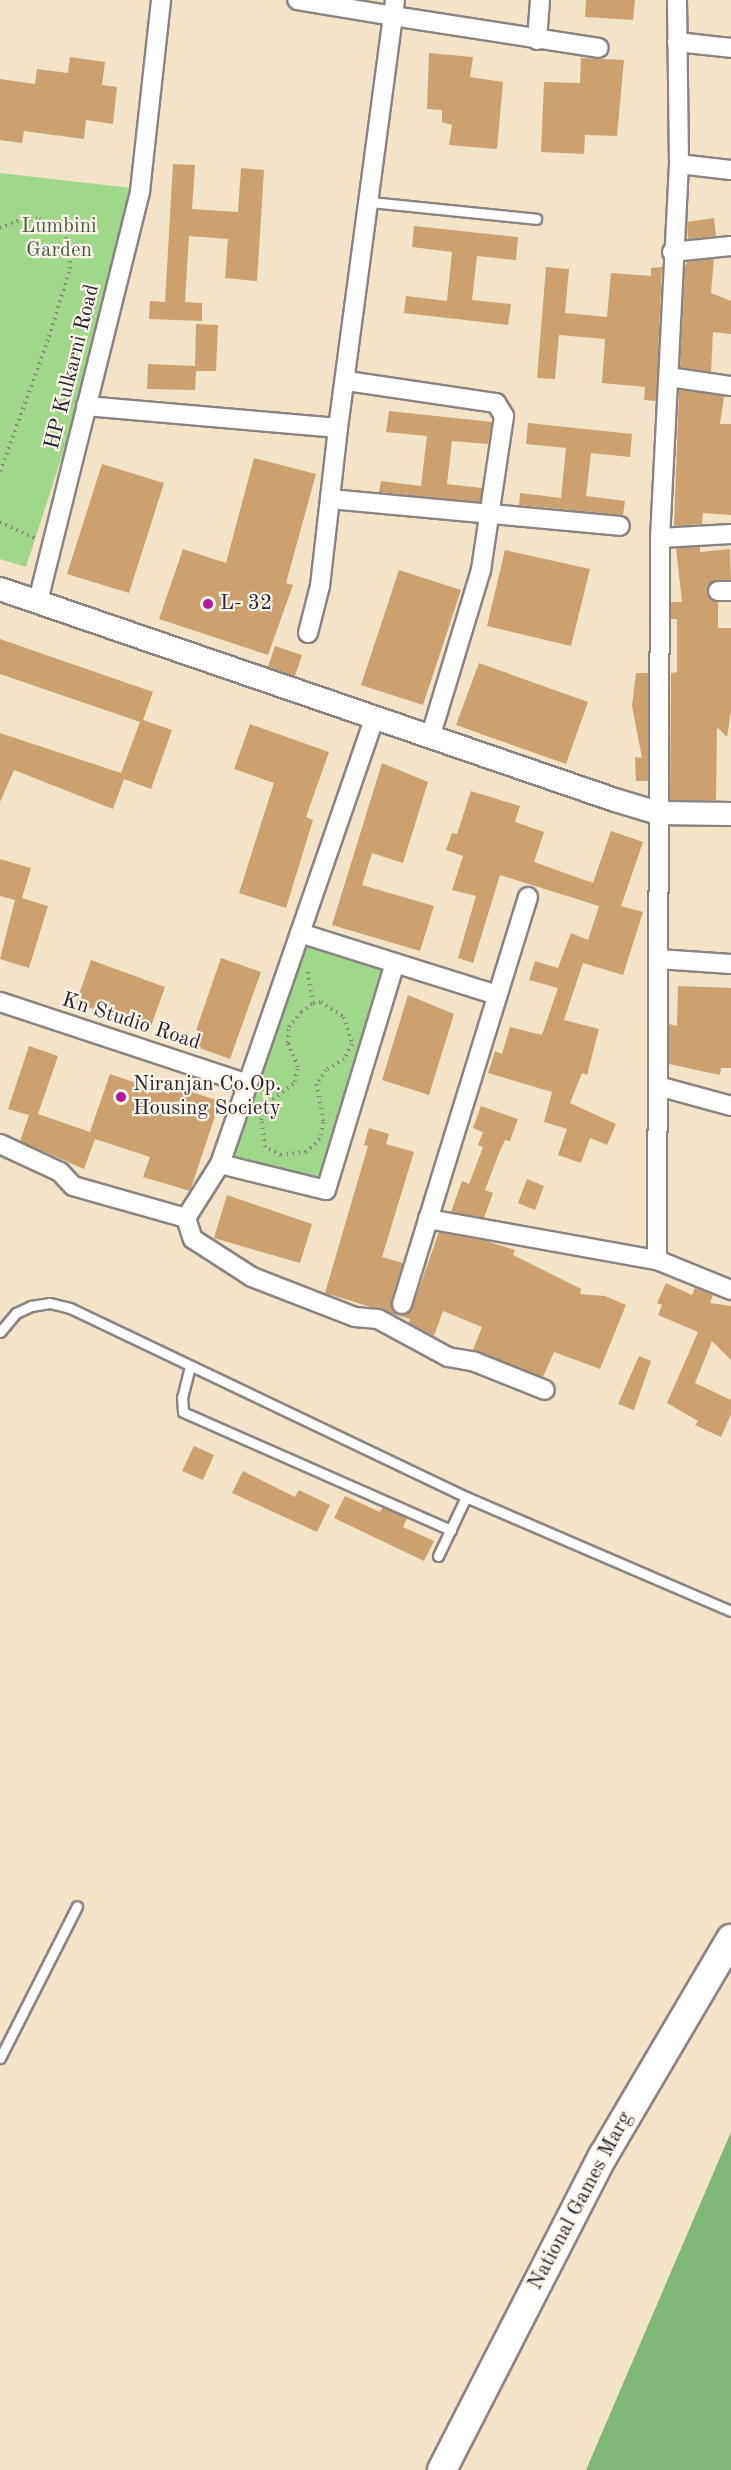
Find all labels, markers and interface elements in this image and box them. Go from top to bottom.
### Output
park label: Lumbini Garden [21,214,97,264]
street label: HP Kulkarni Road [40,282,106,452]
place label: L- 32 [220,591,272,617]
marker: L- 32 [201,597,215,611]
street label: Kn Studio Road [58,988,204,1056]
place label: Niranjan Co.Op. Housing Society [133,1072,281,1122]
marker: Niranjan Co.Op. Housing Society [114,1090,128,1104]
street label: National Games Marg [523,2108,639,2294]

